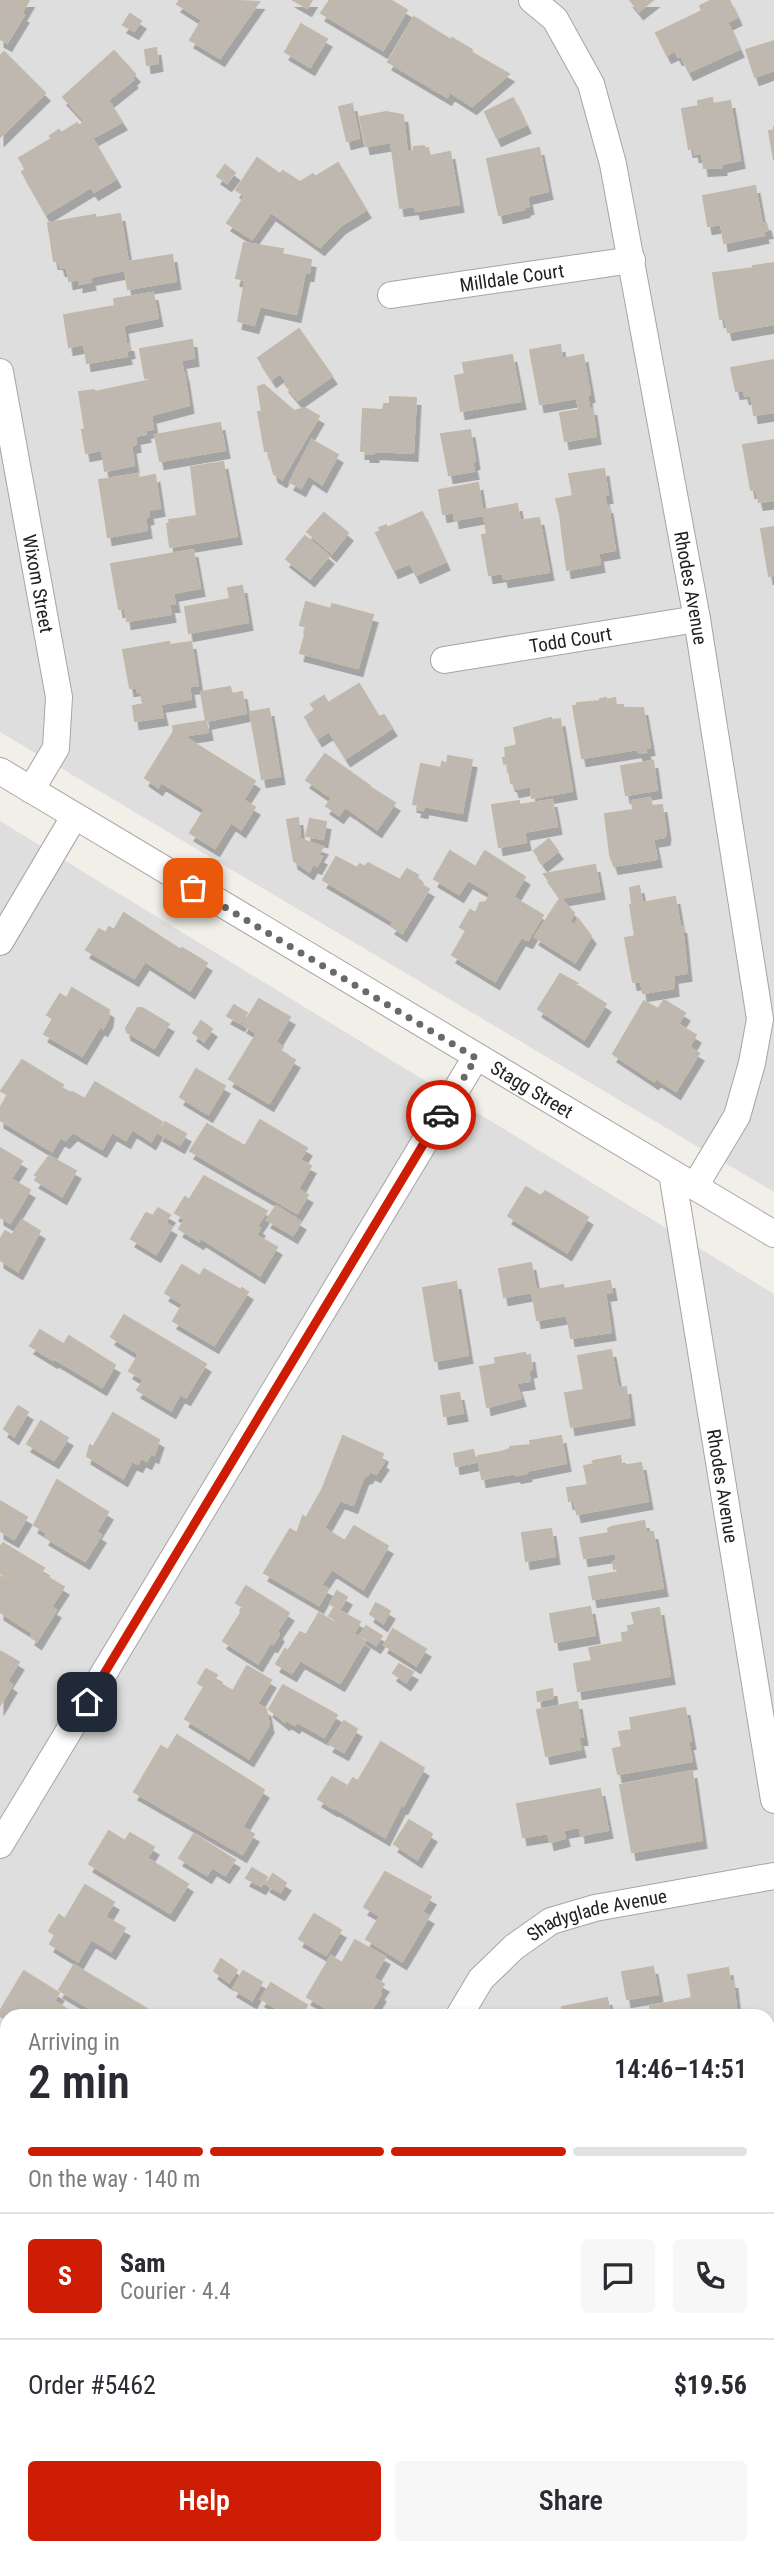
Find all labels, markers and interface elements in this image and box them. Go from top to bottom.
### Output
street label: Milldale Court [458,259,565,297]
street label: Rhodes Avenue [669,529,712,646]
street label: Wixom Street [18,532,58,635]
street label: Todd Court [528,622,613,658]
pin [163,858,223,918]
icon: bag [174,869,212,907]
street label: Stagg Street [486,1056,577,1123]
courier [406,1080,476,1150]
icon: car [422,1096,460,1134]
street label: Rhodes Avenue [702,1427,743,1545]
pin [57,1672,117,1732]
icon: home [68,1683,106,1721]
street label: Shadyglade Avenue [523,1884,669,1946]
text: Arriving in [28,2029,120,2056]
text: 14:46–14:51 [614,2054,747,2084]
text: 2 min [28,2055,130,2109]
text: On the way · 140 m [28,2166,200,2193]
button: chat [581,2239,655,2313]
button: phone [673,2239,747,2313]
text: Sam [120,2248,166,2278]
text: S [58,2261,72,2291]
text: Courier · 4.4 [120,2278,231,2305]
text: Order #5462 [28,2370,156,2400]
text: $19.56 [674,2370,747,2400]
button: Help [28,2461,381,2541]
button: Share [395,2461,747,2541]

